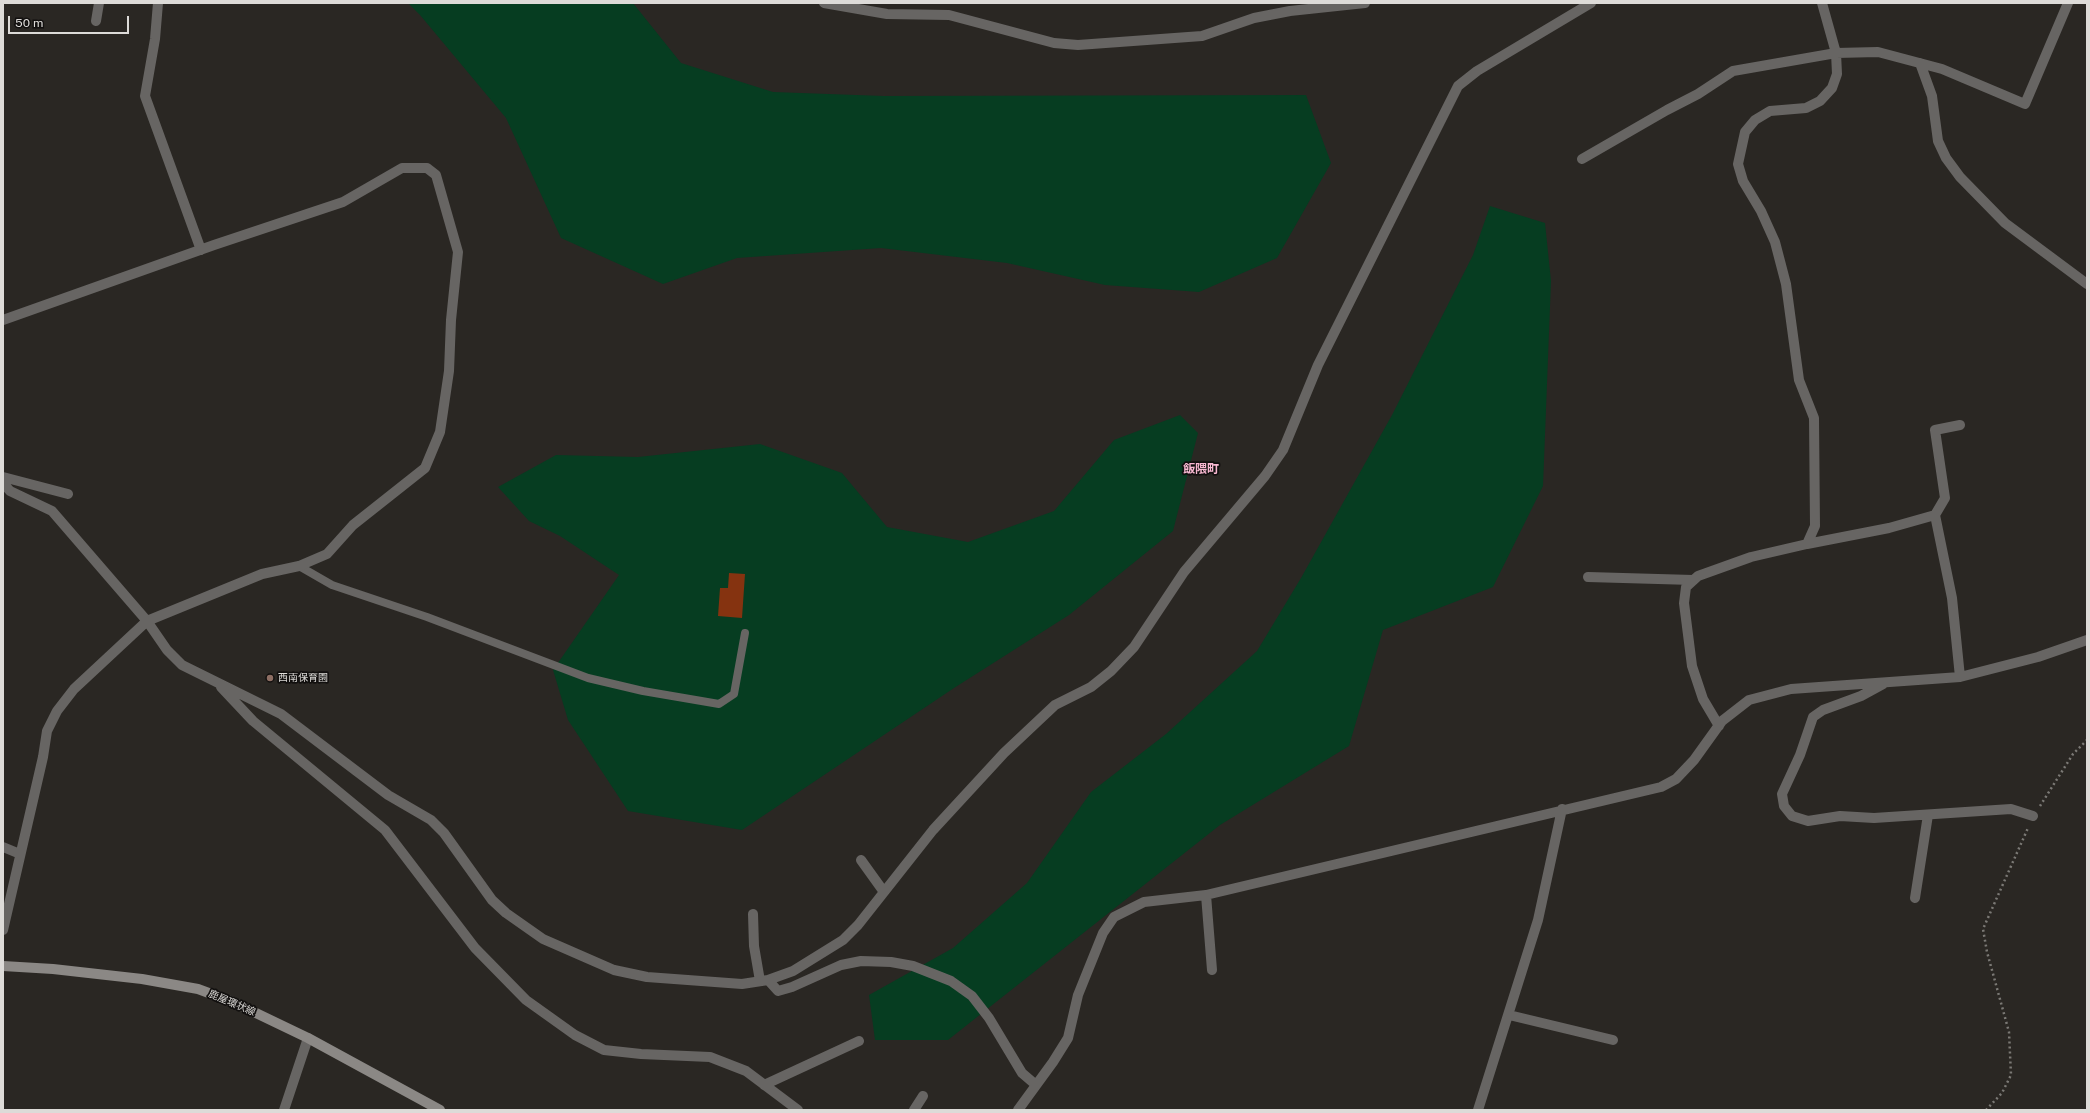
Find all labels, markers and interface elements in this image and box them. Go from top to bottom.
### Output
scale bar [10,8,131,34]
text: 50 m [15,16,43,30]
district label: 飯隈町 [1183,462,1219,476]
place label: 西南保育園 [278,672,328,684]
marker: 西南保育園 [265,673,275,683]
street label: 鹿屋環状線 [207,988,257,1018]

